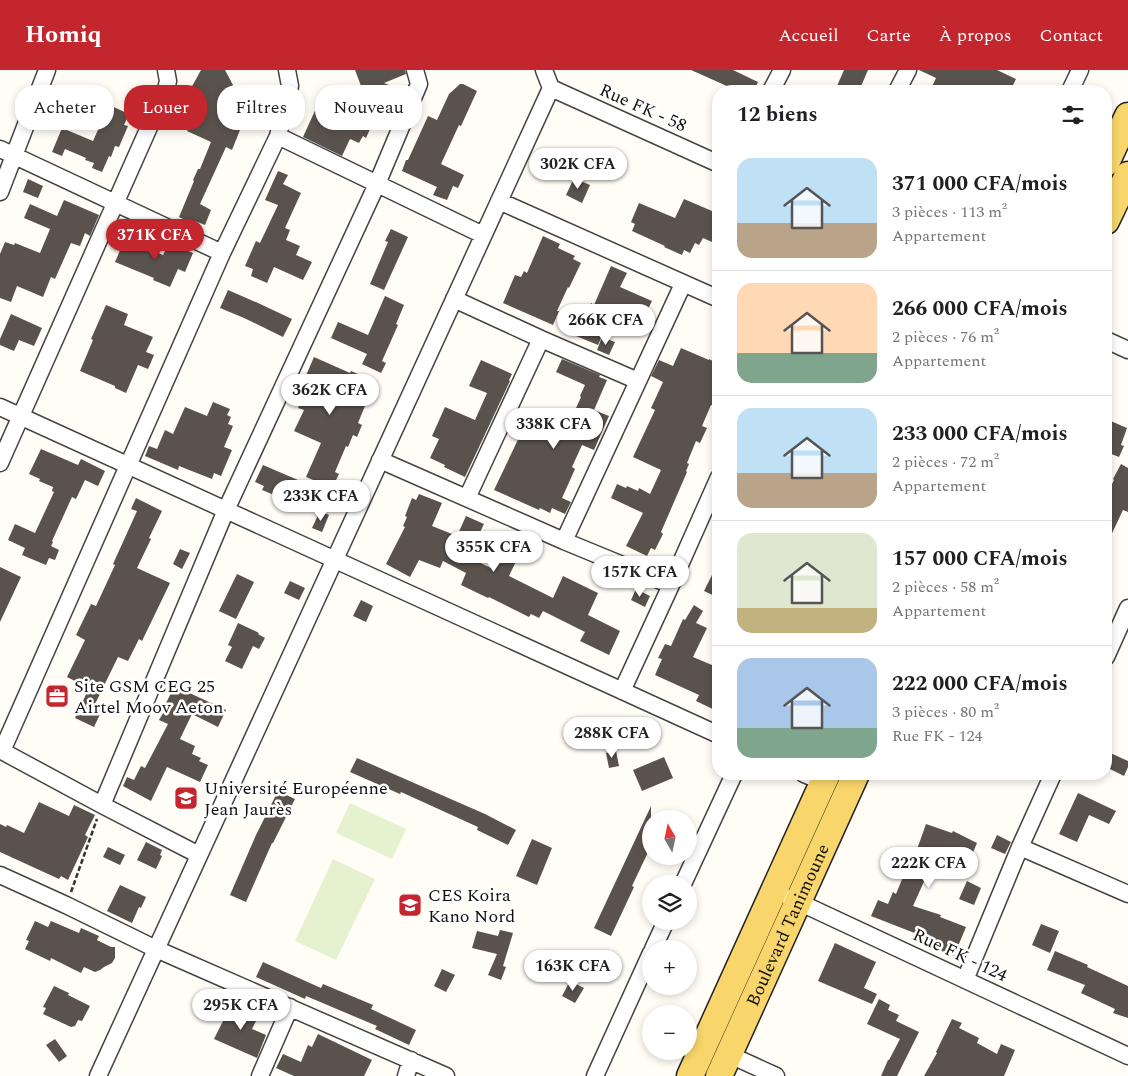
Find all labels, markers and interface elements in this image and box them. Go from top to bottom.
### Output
text: Homiq [25,17,102,53]
text: Accueil [778,22,839,49]
text: Carte [867,22,911,49]
text: À propos [939,22,1012,49]
text: Contact [1040,22,1103,49]
street label: Rue FK - 58 [595,77,691,139]
chip: Acheter [15,85,114,130]
chip: Louer [124,85,207,130]
chip: Filtres [217,85,305,130]
chip: Nouveau [315,85,422,130]
text: 12 biens [737,99,818,131]
icon: filters [1059,101,1087,129]
pin: 302K CFA [526,148,630,190]
text: 302K CFA [540,152,616,176]
text: 371 000 CFA/mois [892,168,1068,200]
icon: home [777,178,837,238]
text: 3 pièces · 113 m² [892,200,1007,224]
pin: 371K CFA [103,218,207,261]
text: 371K CFA [117,223,193,247]
text: Appartement [892,224,986,248]
text: 266 000 CFA/mois [892,293,1068,325]
icon: home [777,303,837,363]
pin: 266K CFA [554,304,658,346]
text: 266K CFA [568,308,644,332]
text: 2 pièces · 76 m² [892,325,999,349]
text: Appartement [892,349,986,373]
pin: 362K CFA [278,374,382,416]
text: 362K CFA [292,378,368,402]
pin: 338K CFA [502,408,606,450]
text: 338K CFA [516,412,592,436]
text: 233 000 CFA/mois [892,418,1068,450]
icon: home [777,428,837,488]
text: 2 pièces · 72 m² [892,450,999,474]
text: Appartement [892,474,986,498]
pin: 233K CFA [269,480,373,522]
text: 233K CFA [283,484,359,508]
pin: 355K CFA [442,530,546,573]
text: 355K CFA [456,535,532,559]
text: 157 000 CFA/mois [892,543,1068,575]
icon: home [777,553,837,613]
pin: 157K CFA [588,556,692,598]
text: 157K CFA [602,560,678,584]
text: 2 pièces · 58 m² [892,575,999,599]
text: Appartement [892,599,986,623]
text: 222 000 CFA/mois [892,668,1068,700]
place label: Site GSM CEG 25 Airtel Moov Aeton [74,673,224,721]
icon: home [777,678,837,738]
office icon: Site GSM CEG 25 Airtel Moov Aeton [44,683,70,709]
text: 3 pièces · 80 m² [892,700,999,724]
pin: 288K CFA [560,716,664,759]
text: 288K CFA [574,721,650,745]
text: Rue FK - 124 [892,724,983,748]
place label: Université Européenne Jean Jaurès [204,775,388,823]
school or university icon: Université Européenne Jean Jaurès [173,785,199,811]
north arrow [642,810,698,865]
map controls [642,810,697,1060]
street label: Boulevard Tanimoune [739,839,836,1010]
pin: 222K CFA [877,846,981,889]
text: 222K CFA [891,851,967,875]
button: layers [642,875,697,930]
place label: CES Koira Kano Nord [428,882,515,930]
school or university icon: CES Koira Kano Nord [397,892,423,918]
street label: Rue FK - 124 [908,921,1012,989]
button: + [642,940,697,995]
pin: 163K CFA [521,950,625,992]
text: 163K CFA [535,954,611,978]
pin: 295K CFA [189,988,293,1031]
text: 295K CFA [203,993,279,1017]
button: − [642,1005,697,1060]

